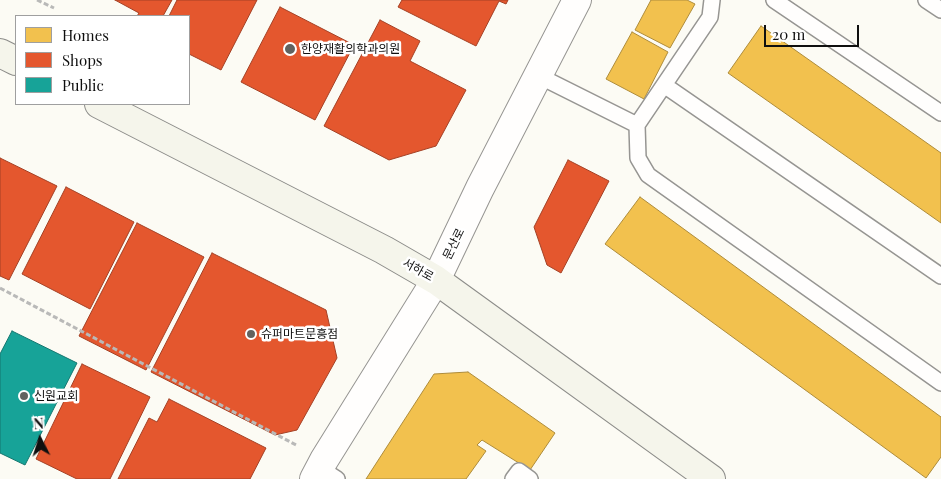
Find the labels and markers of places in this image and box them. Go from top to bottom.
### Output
marker: 한양재활의학과의원 [283,42,297,56]
place label: 한양재활의학과의원 [301,42,400,56]
place label: 슈퍼마트문흥점 [261,327,338,341]
marker: 슈퍼마트문흥점 [245,328,257,340]
place label: 신원교회 [34,389,78,403]
marker: 신원교회 [18,390,30,402]

